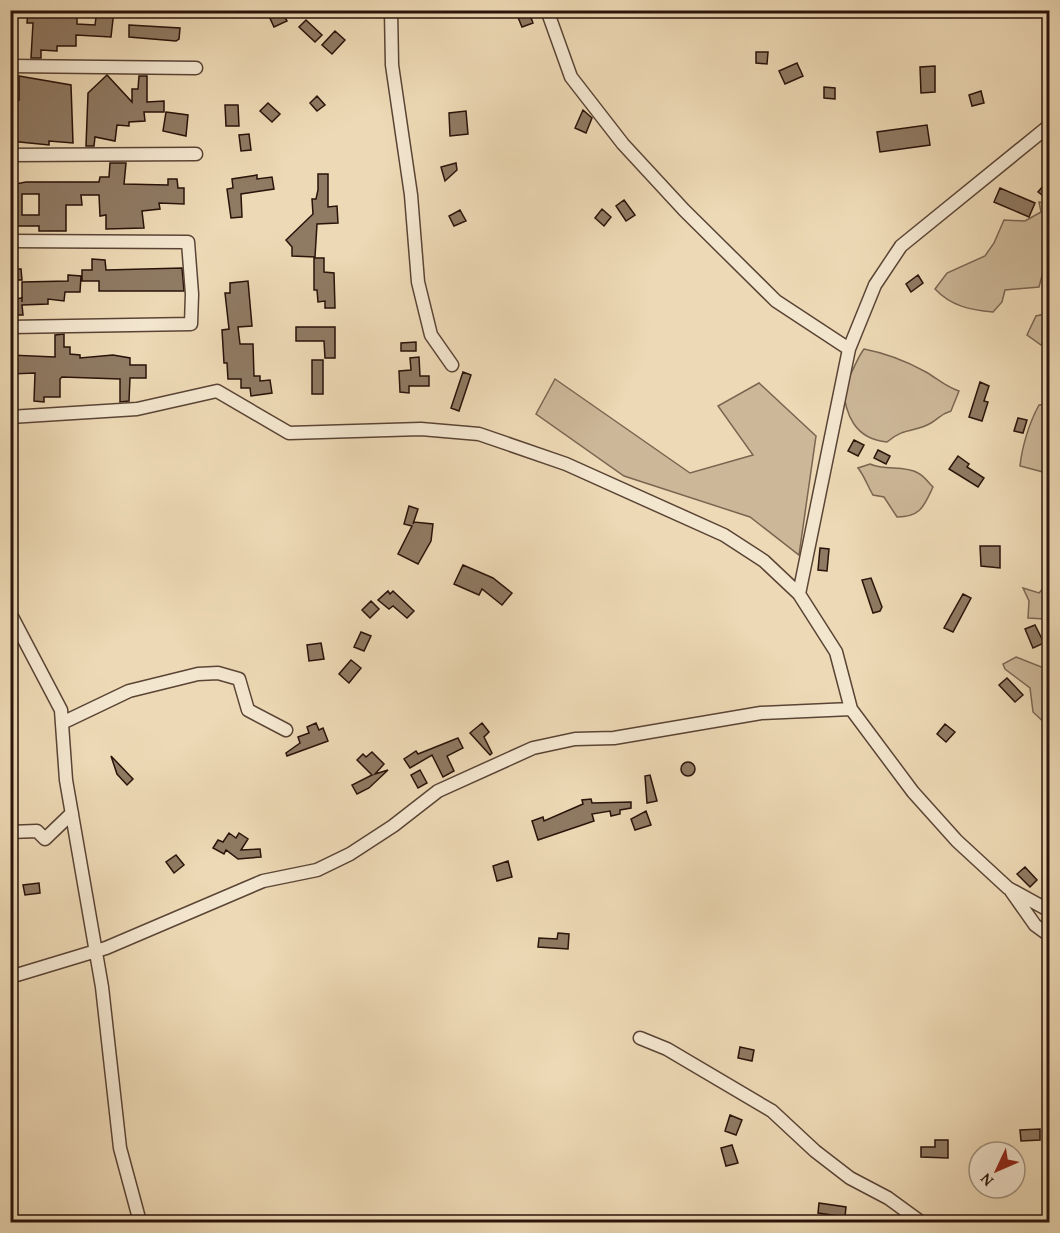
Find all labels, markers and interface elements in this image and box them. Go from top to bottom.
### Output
north arrow [967,1140,1027,1200]
text: N [974,1168,999,1193]

